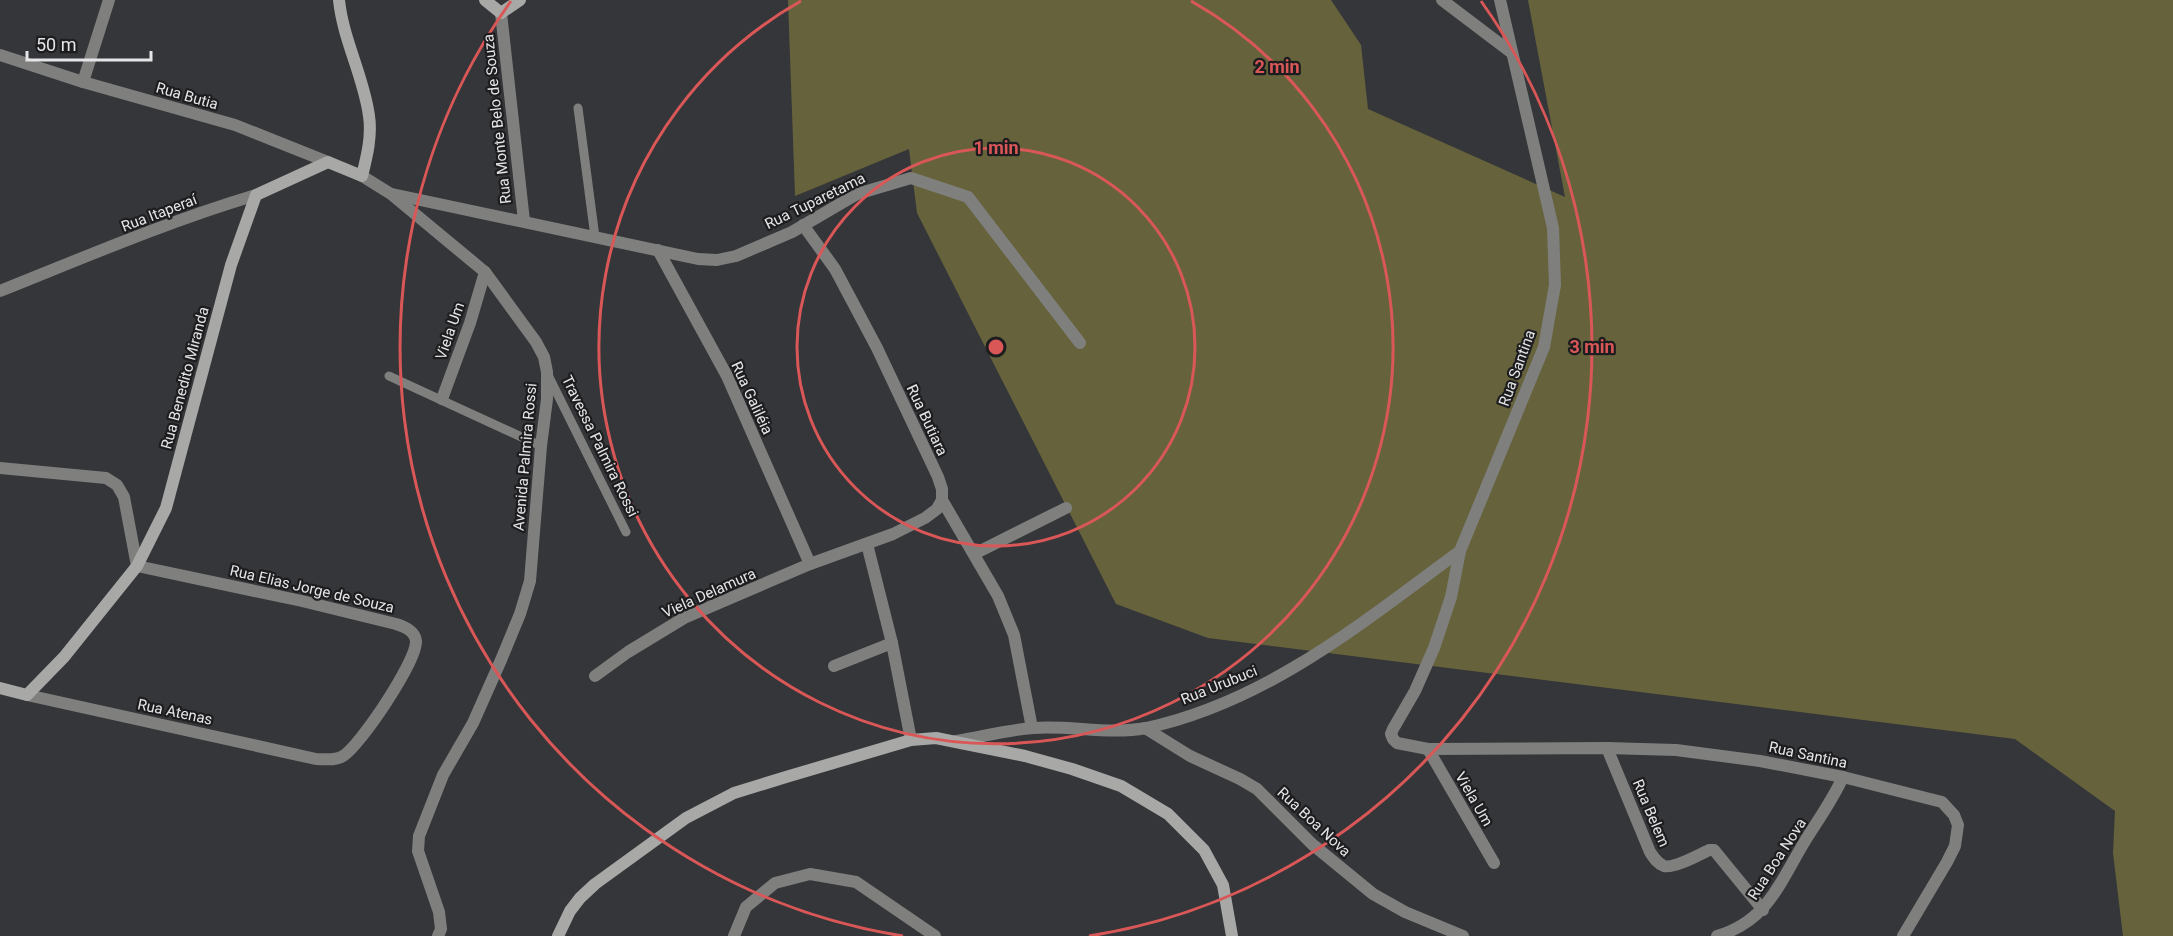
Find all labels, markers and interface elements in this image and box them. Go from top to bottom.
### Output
scale bar [27,24,152,62]
street label: Rua Monte Belo de Souza [479,33,515,205]
text: 50 m [36,34,76,55]
text: 2 min [1254,56,1300,77]
street label: Rua Butia [154,79,220,113]
text: 1 min [973,137,1019,158]
street label: Rua Tuparetama [762,169,868,233]
street label: Rua Itaperaí [119,190,201,236]
street label: Viela Um [432,300,468,362]
street label: Rua Benedito Miranda [157,305,213,451]
street label: Rua Santina [1495,327,1539,409]
text: 3 min [1569,336,1615,357]
centre of rings [986,337,1006,357]
street label: Rua Galiléia [727,359,777,437]
street label: Travessa Palmira Rossi [558,372,642,520]
street label: Rua Butiara [903,381,951,459]
street label: Avenida Palmira Rossi [510,382,540,532]
street label: Rua Elias Jorge de Souza [228,561,396,617]
street label: Viela Delamura [659,564,759,622]
street label: Rua Urubuci [1178,662,1260,708]
street label: Rua Atenas [136,695,214,729]
street label: Rua Santina [1767,738,1849,772]
street label: Viela Um [1451,769,1497,829]
street label: Rua Belem [1629,777,1673,849]
street label: Rua Boa Nova [1274,783,1354,861]
street label: Rua Boa Nova [1744,815,1810,903]

